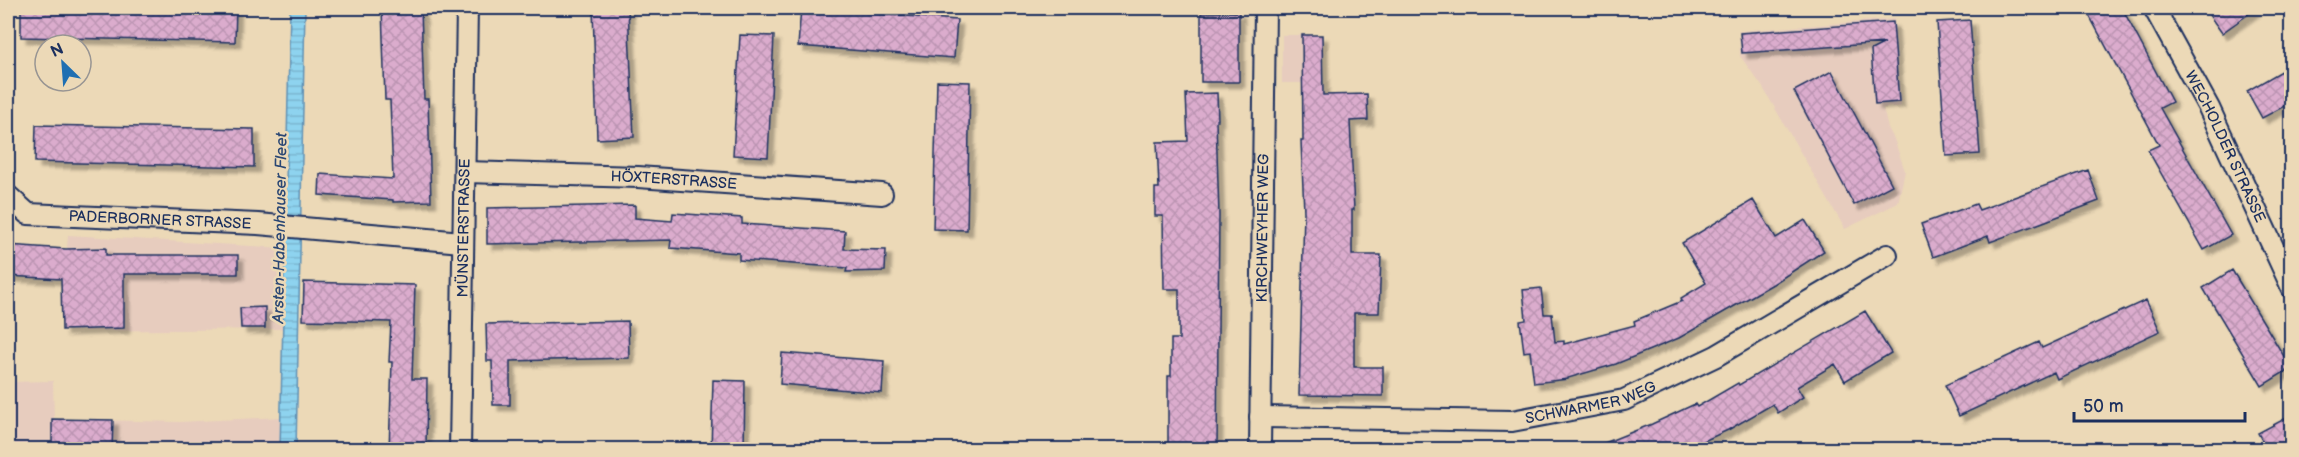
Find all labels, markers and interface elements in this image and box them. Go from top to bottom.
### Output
north arrow [33,33,93,93]
text: N [48,40,67,62]
street label: WECHOLDER STRASSE [2180,68,2270,226]
water label: Arsten-Habenhauser Fleet [269,131,292,325]
street label: KIRCHWEYHER WEG [1253,154,1273,302]
street label: MÜNSTERSTRASSE [453,158,475,298]
street label: HÖXTERSTRASSE [610,167,738,194]
street label: PADERBORNER STRASSE [68,207,252,234]
street label: SCHWARMER WEG [1524,377,1659,428]
scale bar [2074,385,2245,423]
text: 50 m [2083,396,2124,417]

